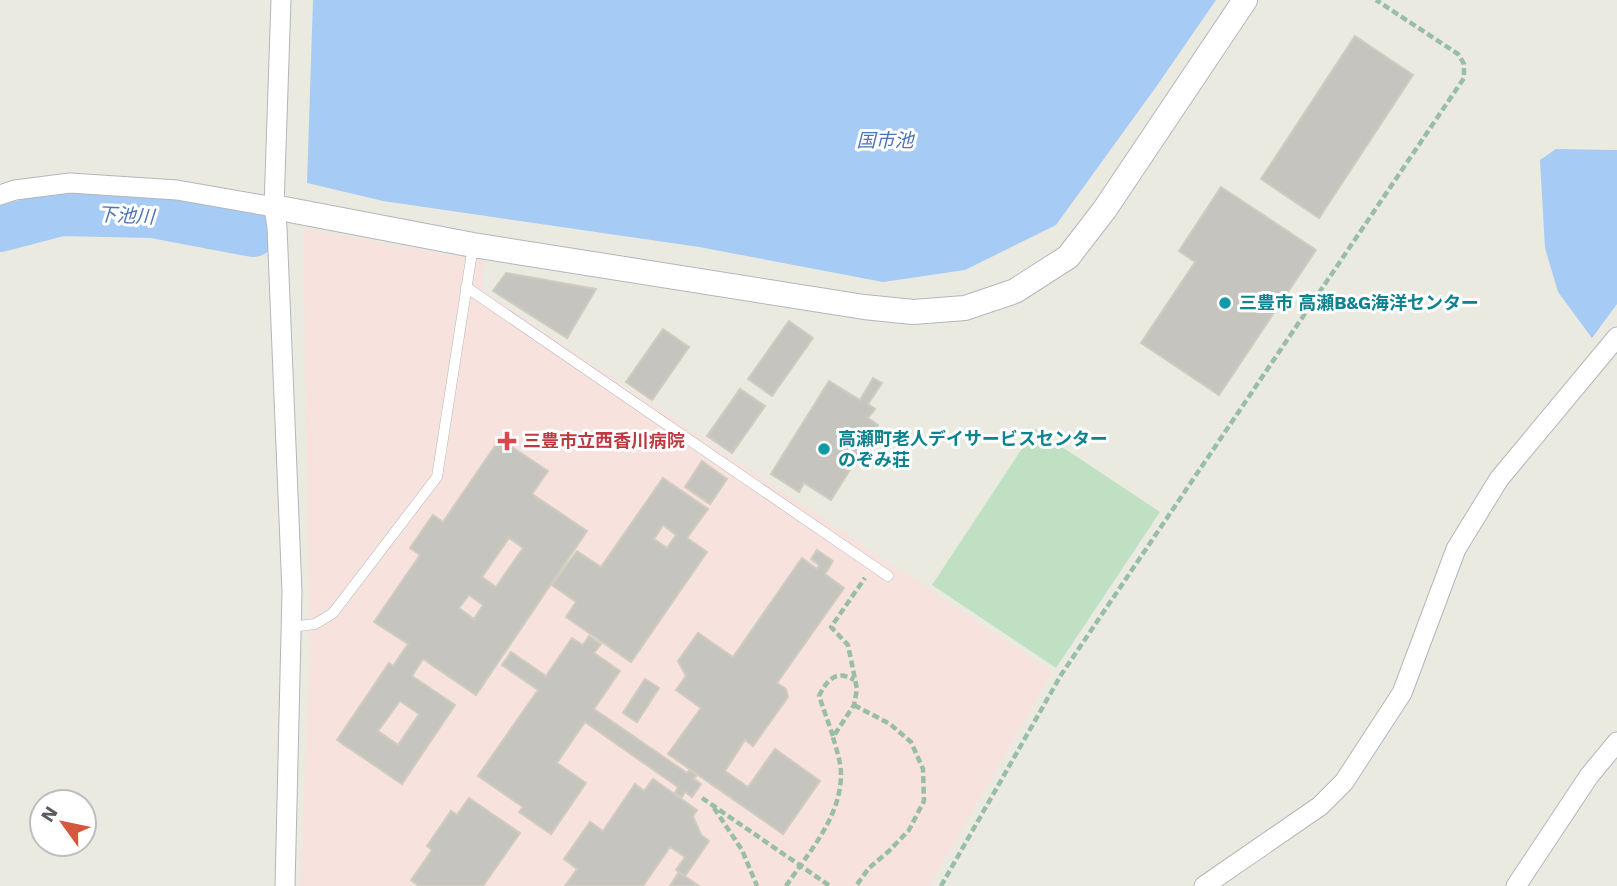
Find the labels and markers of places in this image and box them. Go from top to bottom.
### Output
place label: 三豊市 高瀬B&G海洋センター [1239,292,1479,313]
marker: 三豊市 高瀬B&G海洋センター [1217,295,1233,311]
place label: 高瀬町老人デイサービスセンター のぞみ荘 [838,428,1108,470]
place label: 三豊市立西香川病院 [523,430,685,451]
marker: 三豊市立西香川病院 [497,431,517,451]
marker: 高瀬町老人デイサービスセンター のぞみ荘 [816,441,832,457]

